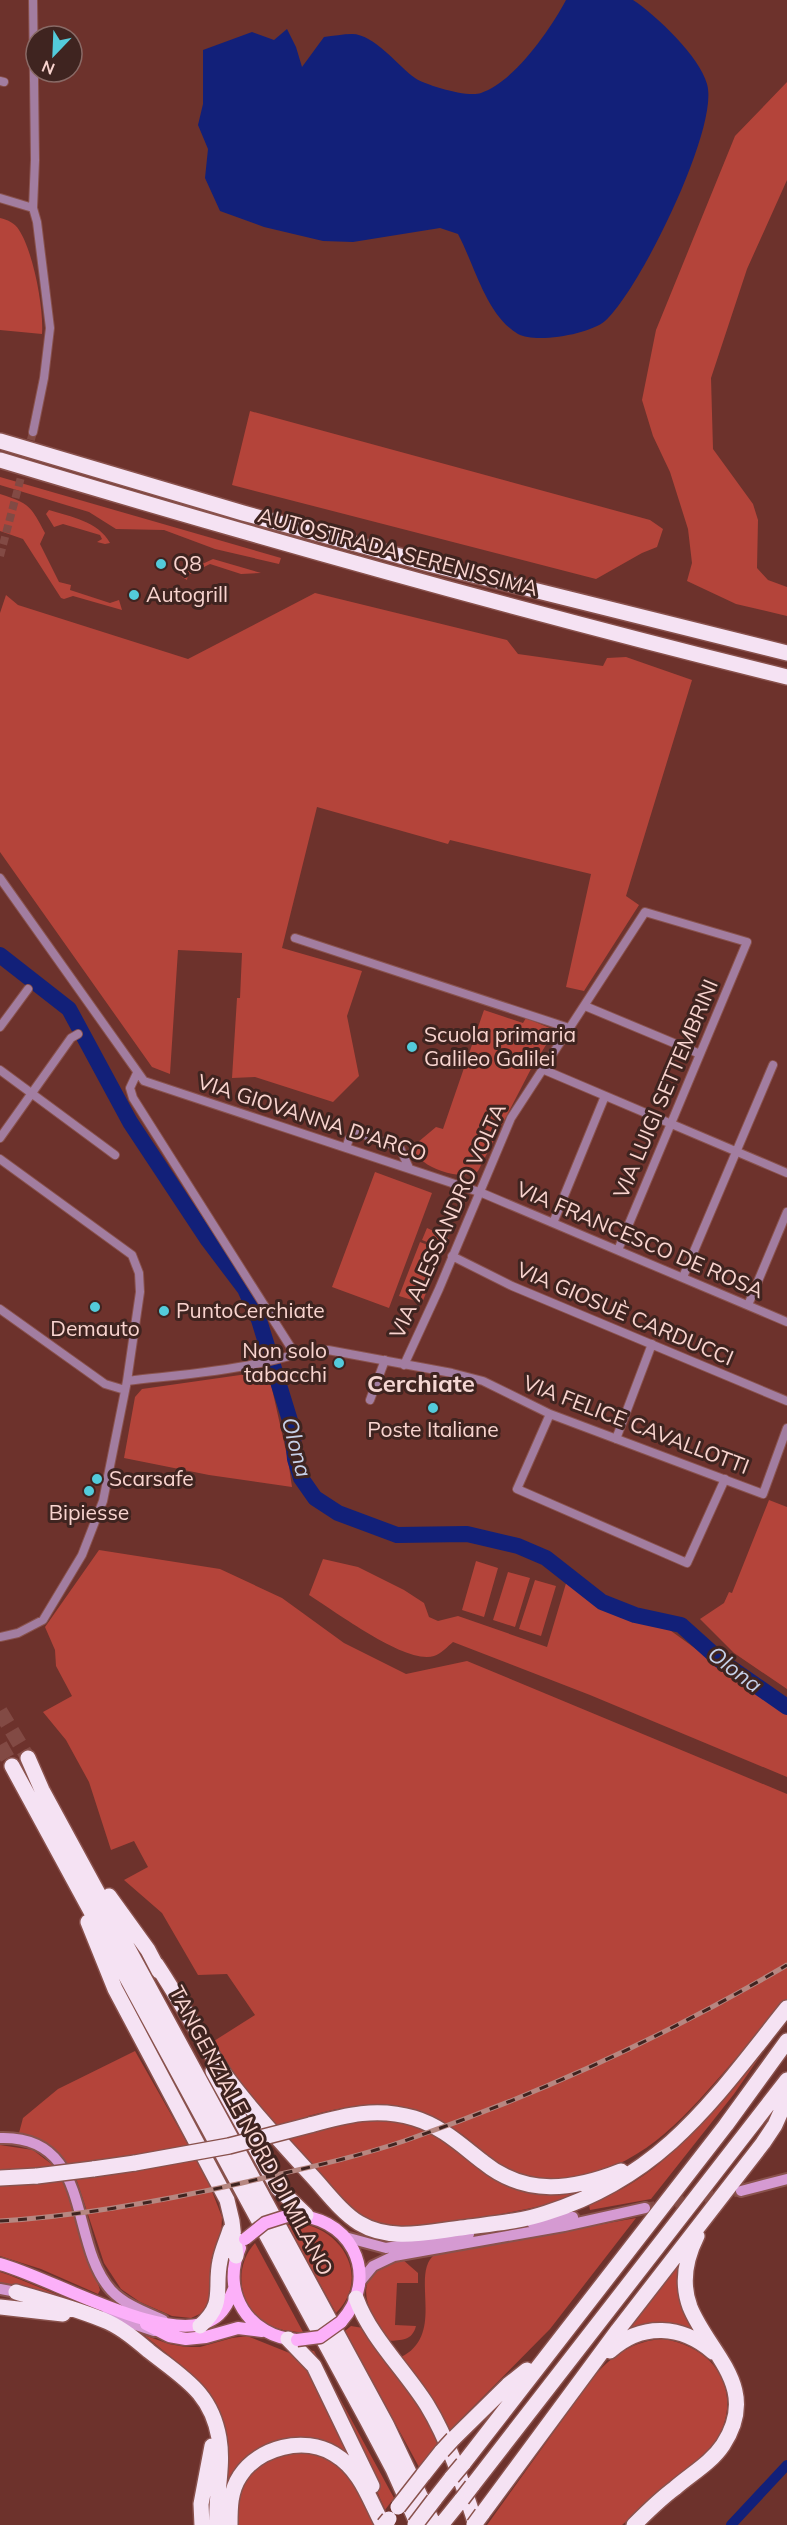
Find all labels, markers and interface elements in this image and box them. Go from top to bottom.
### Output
north arrow [24,24,84,84]
text: N [39,56,58,79]
street label: AUTOSTRADA SERENISSIMA [255,501,542,601]
place label: Q8 [173,550,202,576]
marker: Q8 [154,557,168,571]
place label: Autogrill [146,581,228,607]
marker: Autogrill [127,588,141,602]
street label: VIA LUIGI SETTEMBRINI [607,975,723,1202]
place label: Scuola primaria Galileo Galilei [424,1021,576,1071]
marker: Scuola primaria Galileo Galilei [405,1040,419,1054]
street label: VIA GIOVANNA D'ARCO [195,1068,430,1166]
street label: VIA ALESSANDRO VOLTA [383,1098,511,1342]
street label: VIA FRANCESCO DE ROSA [513,1175,768,1303]
street label: VIA GIOSUÈ CARDUCCI [513,1256,738,1371]
place label: PuntoCerchiate [176,1297,325,1323]
marker: Demauto [88,1300,102,1314]
marker: PuntoCerchiate [157,1304,171,1318]
place label: Demauto [50,1315,140,1341]
place label: Non solo tabacchi [242,1337,327,1387]
marker: Non solo tabacchi [332,1356,346,1370]
district label: Cerchiate [367,1368,475,1398]
street label: VIA FELICE CAVALLOTTI [520,1369,753,1479]
marker: Poste Italiane [426,1401,440,1415]
water label: Olona [276,1414,318,1480]
place label: Poste Italiane [367,1416,499,1442]
place label: Scarsafe [109,1465,194,1491]
marker: Scarsafe [90,1472,104,1486]
marker: Bipiesse [82,1484,96,1498]
place label: Bipiesse [49,1499,129,1525]
water label: Olona [702,1640,768,1698]
street label: TANGENZIALE NORD DI MILANO [164,1981,339,2280]

